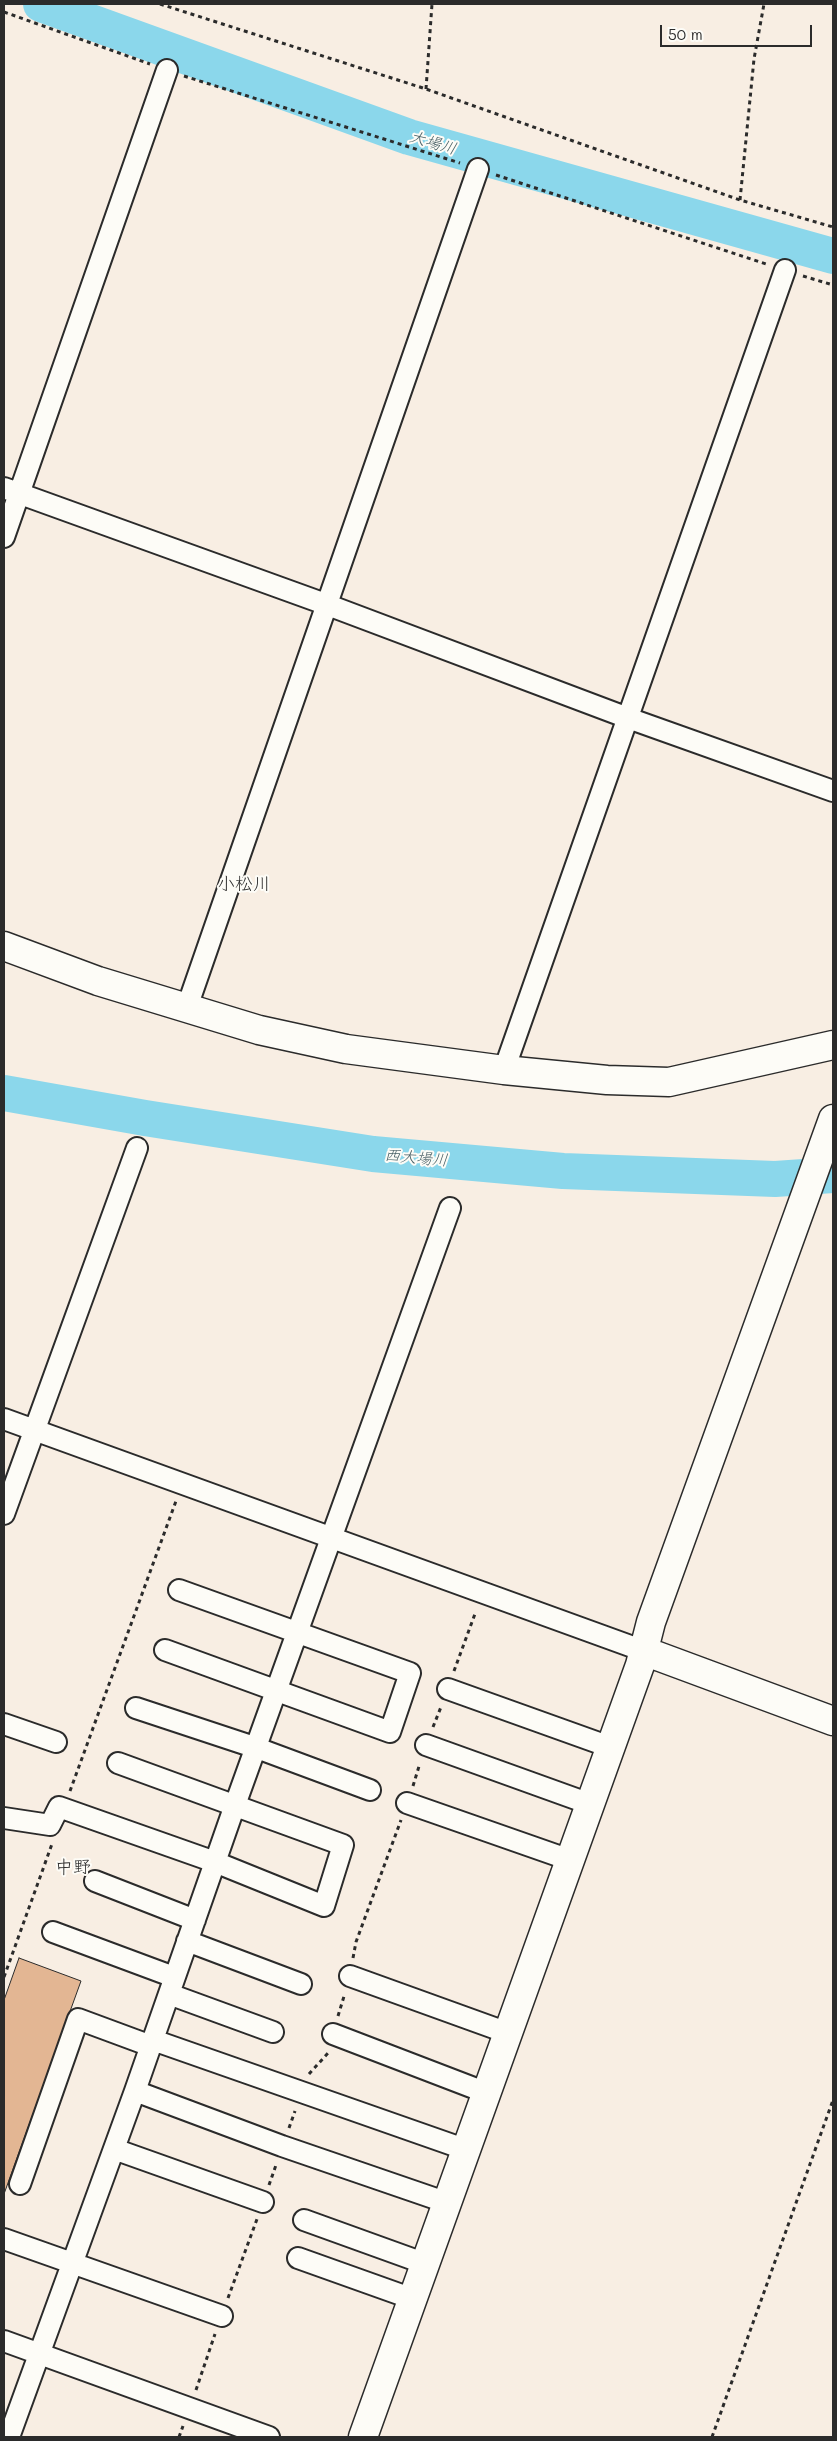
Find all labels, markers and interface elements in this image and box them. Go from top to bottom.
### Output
scale bar [662,15,814,47]
text: 50 m [668,24,703,44]
water label: 大場川 [407,127,459,159]
district label: 小松川 [217,873,271,895]
water label: 西大場川 [383,1146,449,1170]
district label: 中野 [55,1856,91,1878]

